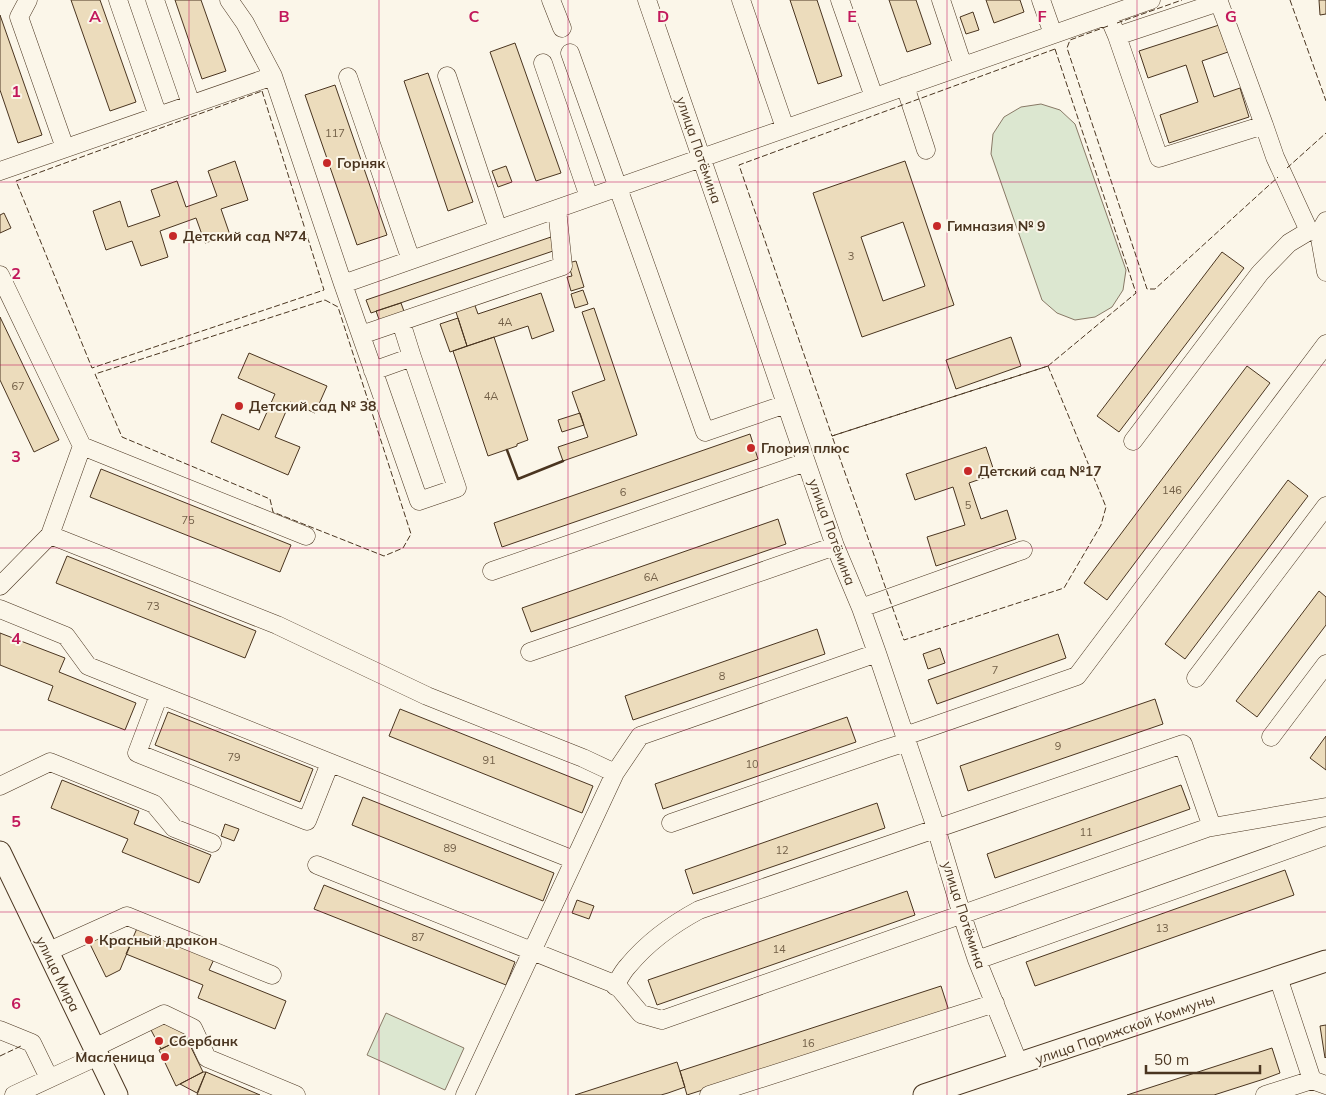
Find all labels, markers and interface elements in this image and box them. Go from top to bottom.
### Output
text: A [89,6,101,26]
text: B [278,6,290,26]
text: C [469,6,480,26]
text: D [657,6,669,26]
text: E [847,6,857,26]
text: F [1037,6,1047,26]
text: G [1225,6,1237,26]
text: 1 [11,81,21,101]
street label: улица Потёмина [672,94,726,206]
house number: 117 [325,126,345,140]
place label: Горняк [337,154,386,172]
marker: Горняк [321,157,333,169]
place label: Гимназия № 9 [947,217,1046,235]
marker: Гимназия № 9 [931,220,943,232]
place label: Детский сад №74 [183,227,307,245]
marker: Детский сад №74 [167,230,179,242]
house number: 3 [848,249,854,263]
text: 2 [11,263,21,283]
house number: 4А [498,315,512,329]
house number: 67 [11,379,25,393]
house number: 4А [484,389,498,403]
place label: Детский сад № 38 [249,397,376,415]
marker: Детский сад № 38 [233,400,245,412]
place label: Глория плюс [761,439,850,457]
marker: Глория плюс [745,442,757,454]
text: 3 [11,446,21,466]
place label: Детский сад №17 [978,462,1102,480]
marker: Детский сад №17 [962,465,974,477]
street label: улица Потёмина [804,476,860,588]
house number: 146 [1162,483,1182,497]
house number: 6 [620,485,627,499]
house number: 5 [965,498,972,512]
house number: 75 [181,513,195,527]
house number: 6А [644,570,658,584]
house number: 73 [146,599,160,613]
text: 4 [11,628,21,648]
house number: 7 [992,663,998,677]
house number: 8 [719,669,726,683]
house number: 9 [1055,739,1061,753]
house number: 79 [227,750,241,764]
house number: 91 [482,753,496,767]
house number: 10 [745,757,759,771]
text: 5 [11,811,21,831]
house number: 11 [1079,825,1093,839]
house number: 89 [443,841,457,855]
house number: 12 [775,843,789,857]
street label: улица Потёмина [938,859,990,971]
house number: 13 [1155,921,1169,935]
house number: 87 [411,930,425,944]
place label: Красный дракон [99,931,218,949]
street label: улица Мира [32,933,84,1015]
marker: Красный дракон [83,934,95,946]
house number: 14 [772,942,786,956]
street label: улица Парижской Коммуны [1033,990,1217,1068]
text: 6 [11,993,21,1013]
place label: Сбербанк [169,1032,239,1050]
marker: Сбербанк [153,1035,165,1047]
house number: 16 [801,1036,815,1050]
scale bar [1146,1042,1260,1074]
place label: Масленица [75,1048,155,1066]
text: 50 m [1154,1050,1189,1069]
marker: Масленица [159,1051,171,1063]

